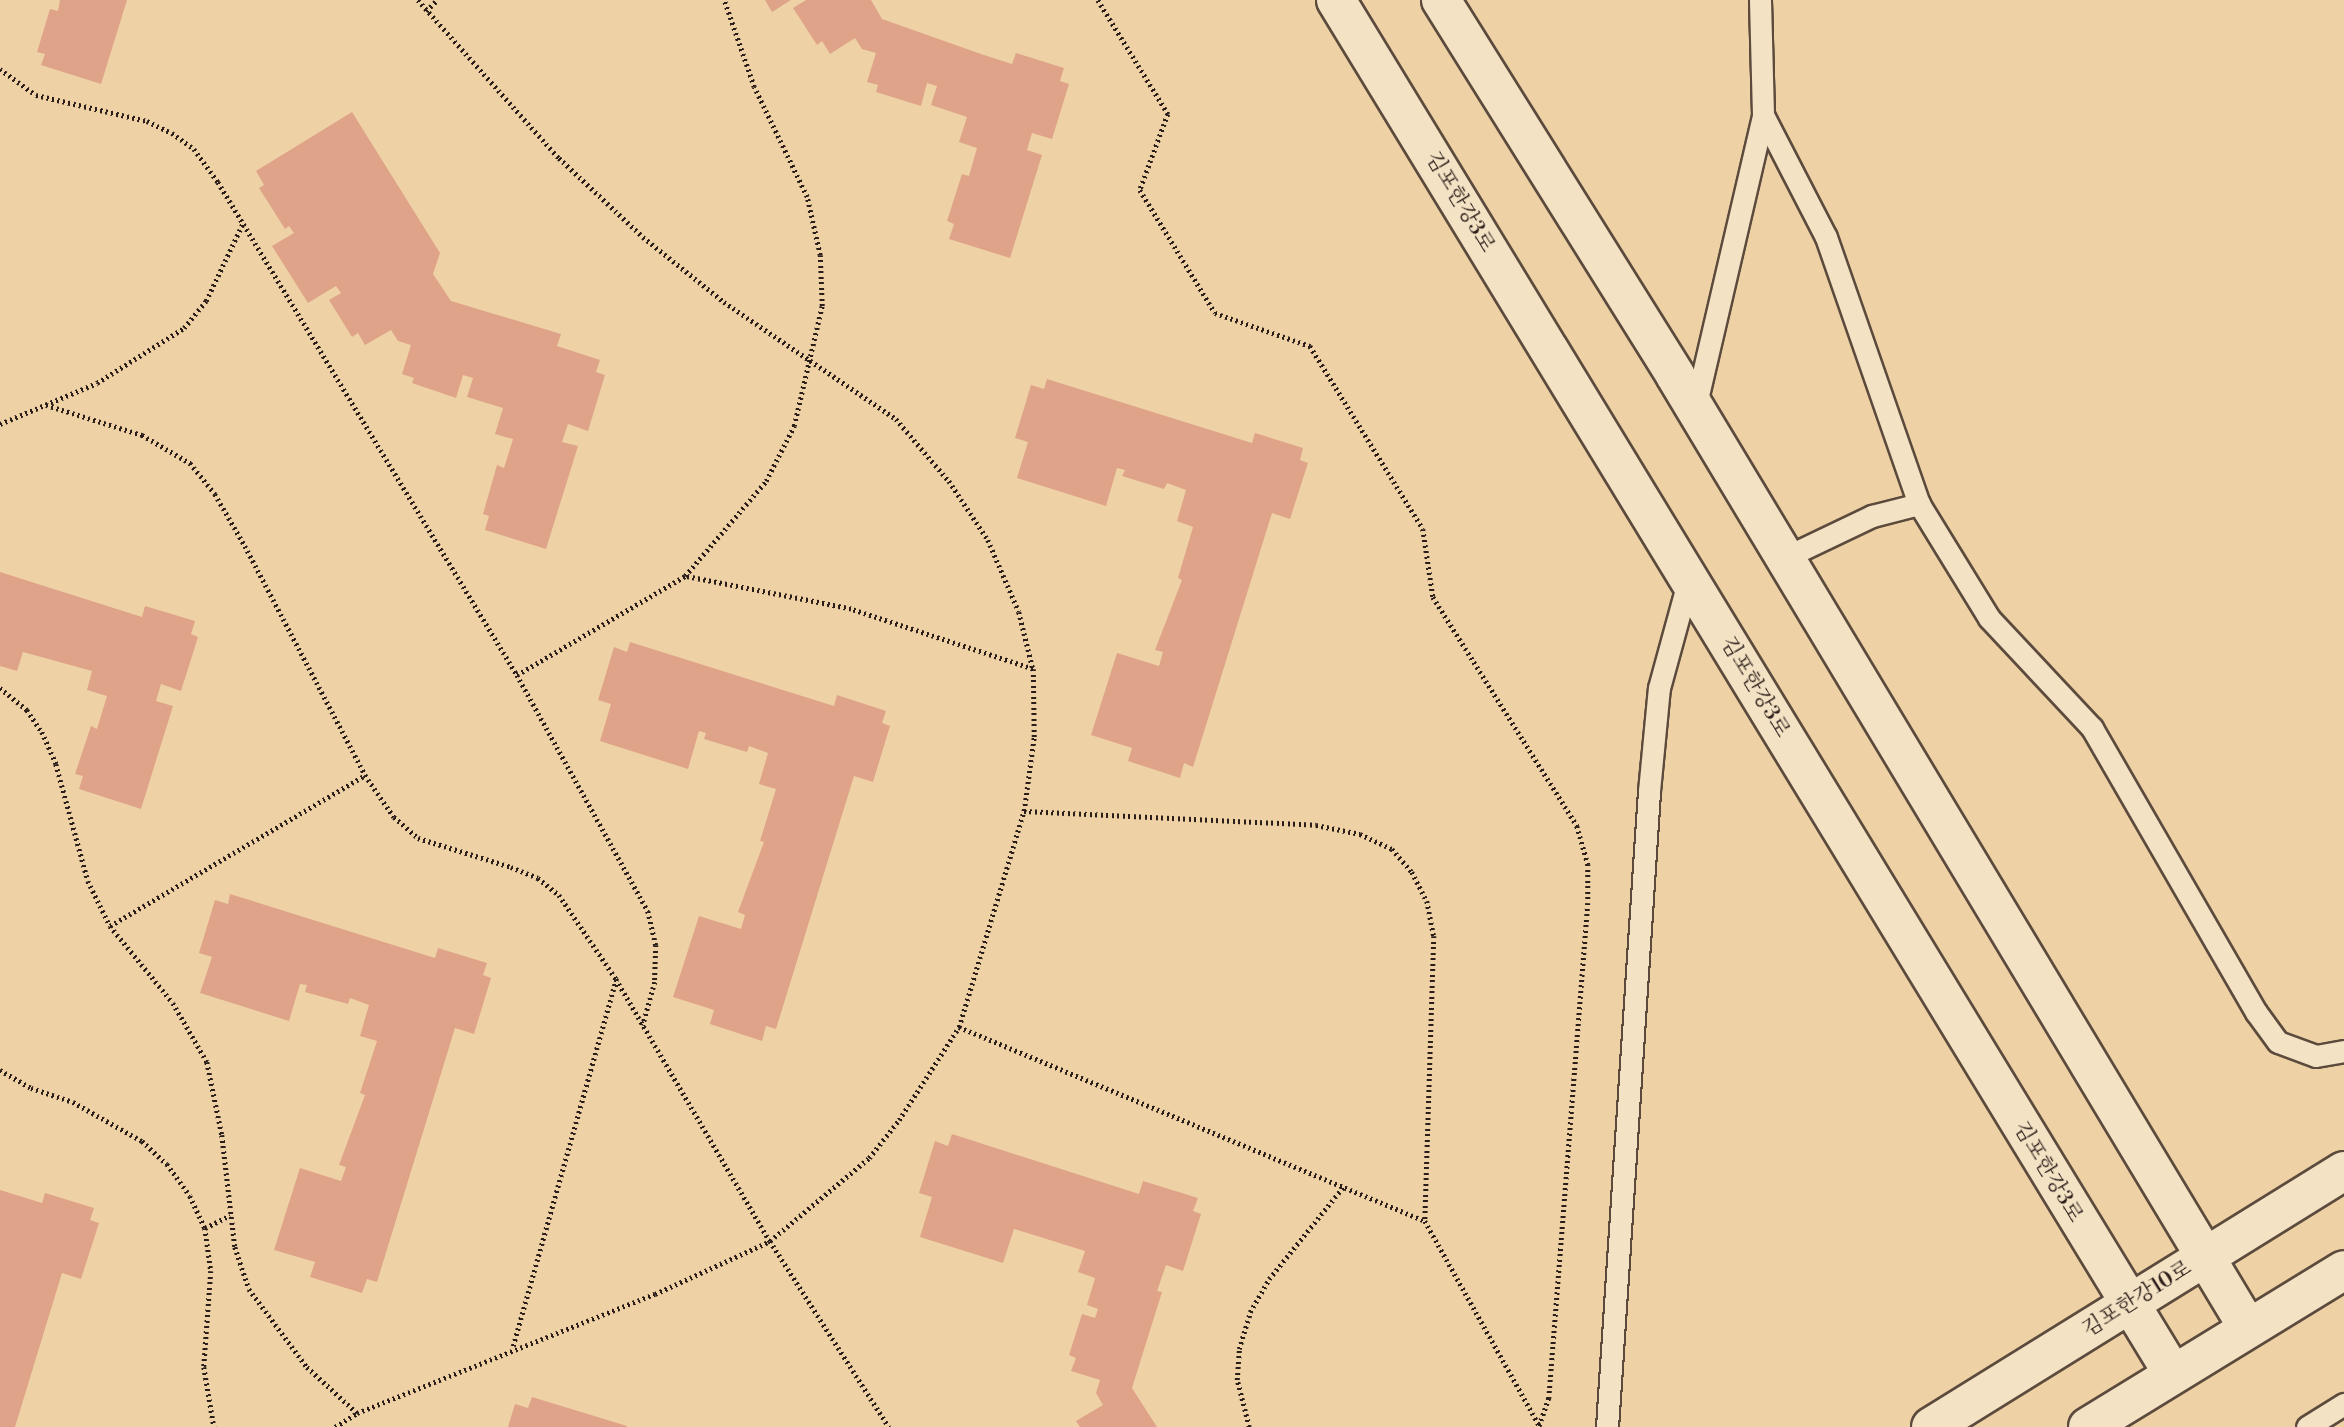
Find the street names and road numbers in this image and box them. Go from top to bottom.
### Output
street label: 김포한강3로 [1420,147,1500,257]
street label: 김포한강3로 [1715,632,1795,742]
street label: 김포한강3로 [2008,1117,2088,1227]
street label: 김포한강10로 [2078,1256,2196,1342]

